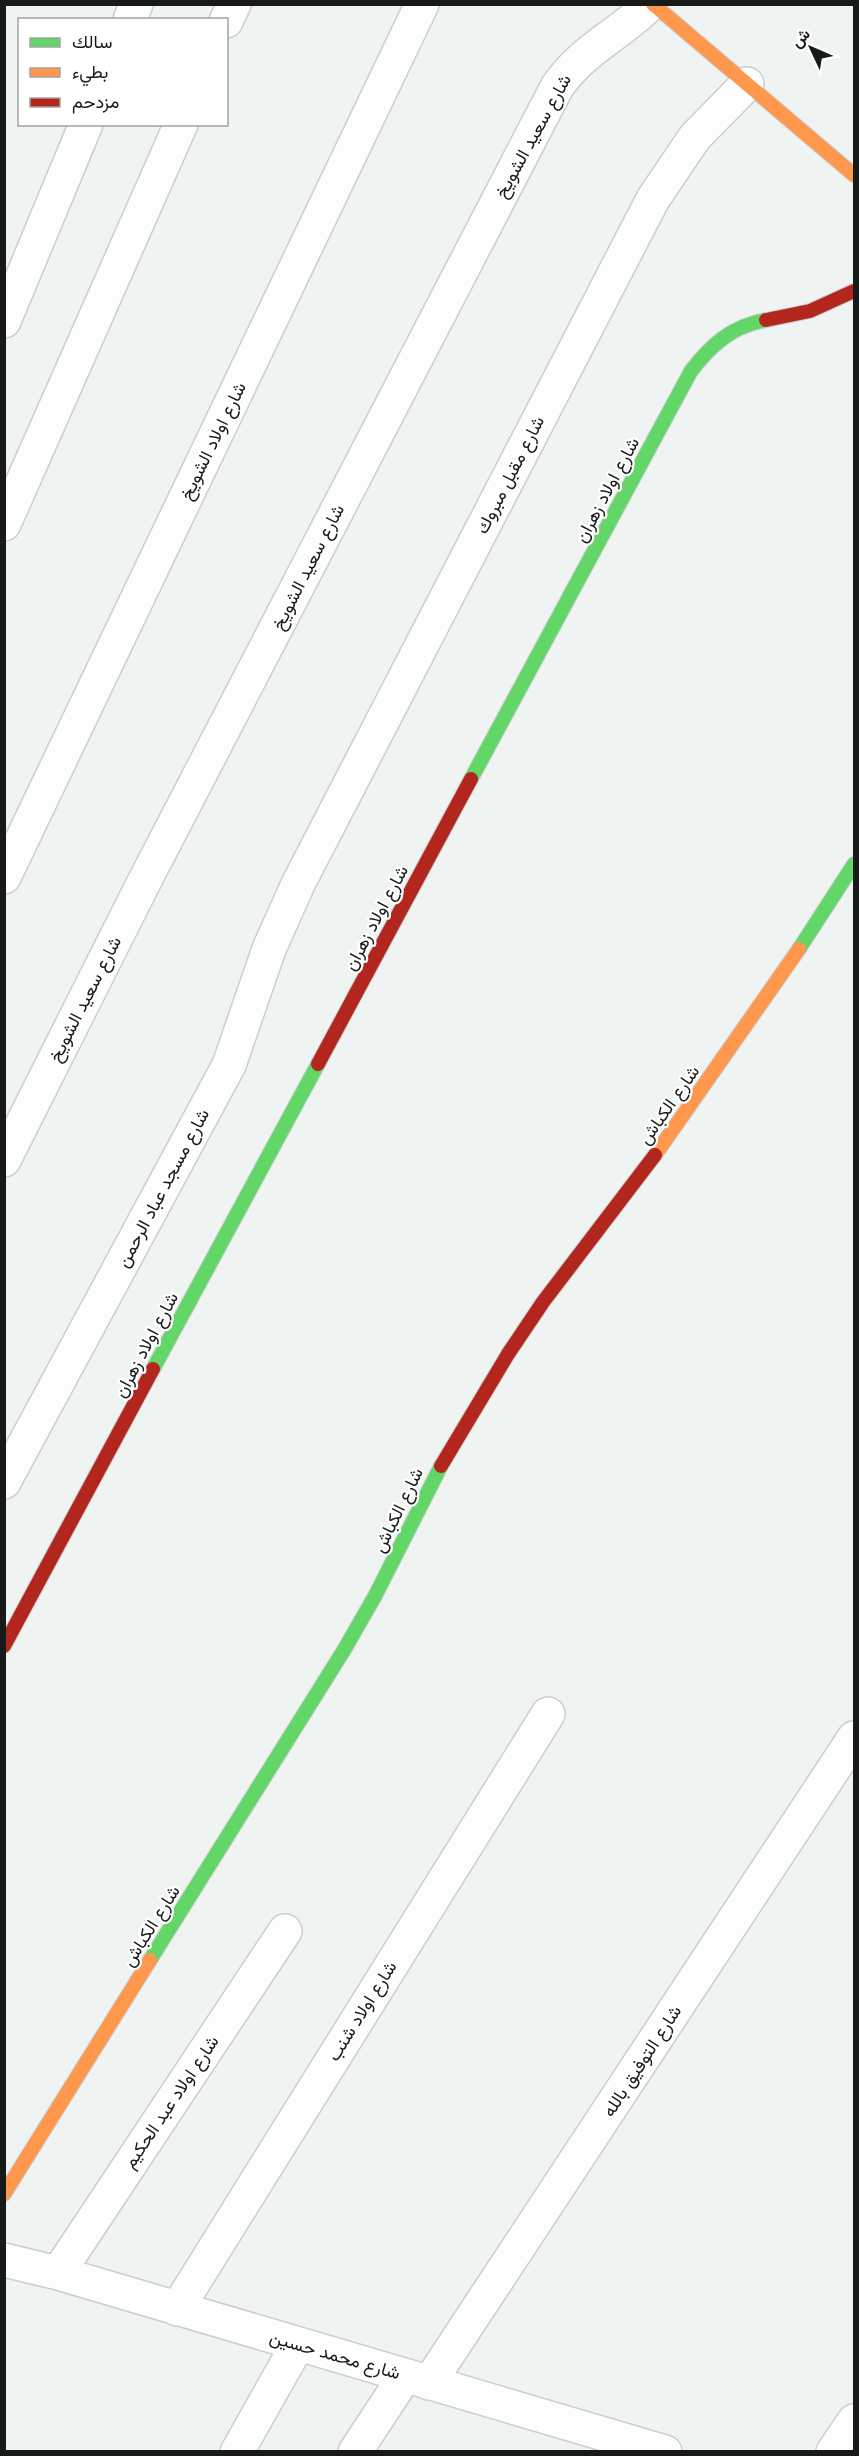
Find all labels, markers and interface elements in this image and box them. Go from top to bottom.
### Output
legend [18,18,228,126]
north arrow [781,18,841,78]
text: ش [786,23,816,53]
text: سالك [72,29,112,54]
text: بطيء [72,59,108,87]
street label: شارع سعيد الشويخ [488,69,577,202]
text: مزدحم [72,89,119,114]
street label: شارع اولاد الشويخ [173,378,252,504]
street label: شارع مقبل مبروك [469,412,550,538]
street label: شارع اولاد زهران [568,433,645,547]
street label: شارع سعيد الشويخ [265,500,350,634]
street label: شارع اولاد زهران [337,861,414,975]
street label: شارع سعيد الشويخ [42,932,127,1066]
street label: شارع الكباش [632,1060,705,1149]
street label: شارع مسجد عباد الرحمن [110,1104,215,1272]
street label: شارع اولاد زهران [107,1288,184,1402]
street label: شارع الكباش [366,1463,429,1557]
street label: شارع الكباش [116,1880,185,1971]
street label: شارع اولاد شنب [321,1956,402,2066]
street label: شارع التوفيق بالله [596,2000,687,2121]
street label: شارع اولاد عبد الحكيم [117,2030,224,2173]
street label: شارع محمد حسين [267,2324,403,2385]

